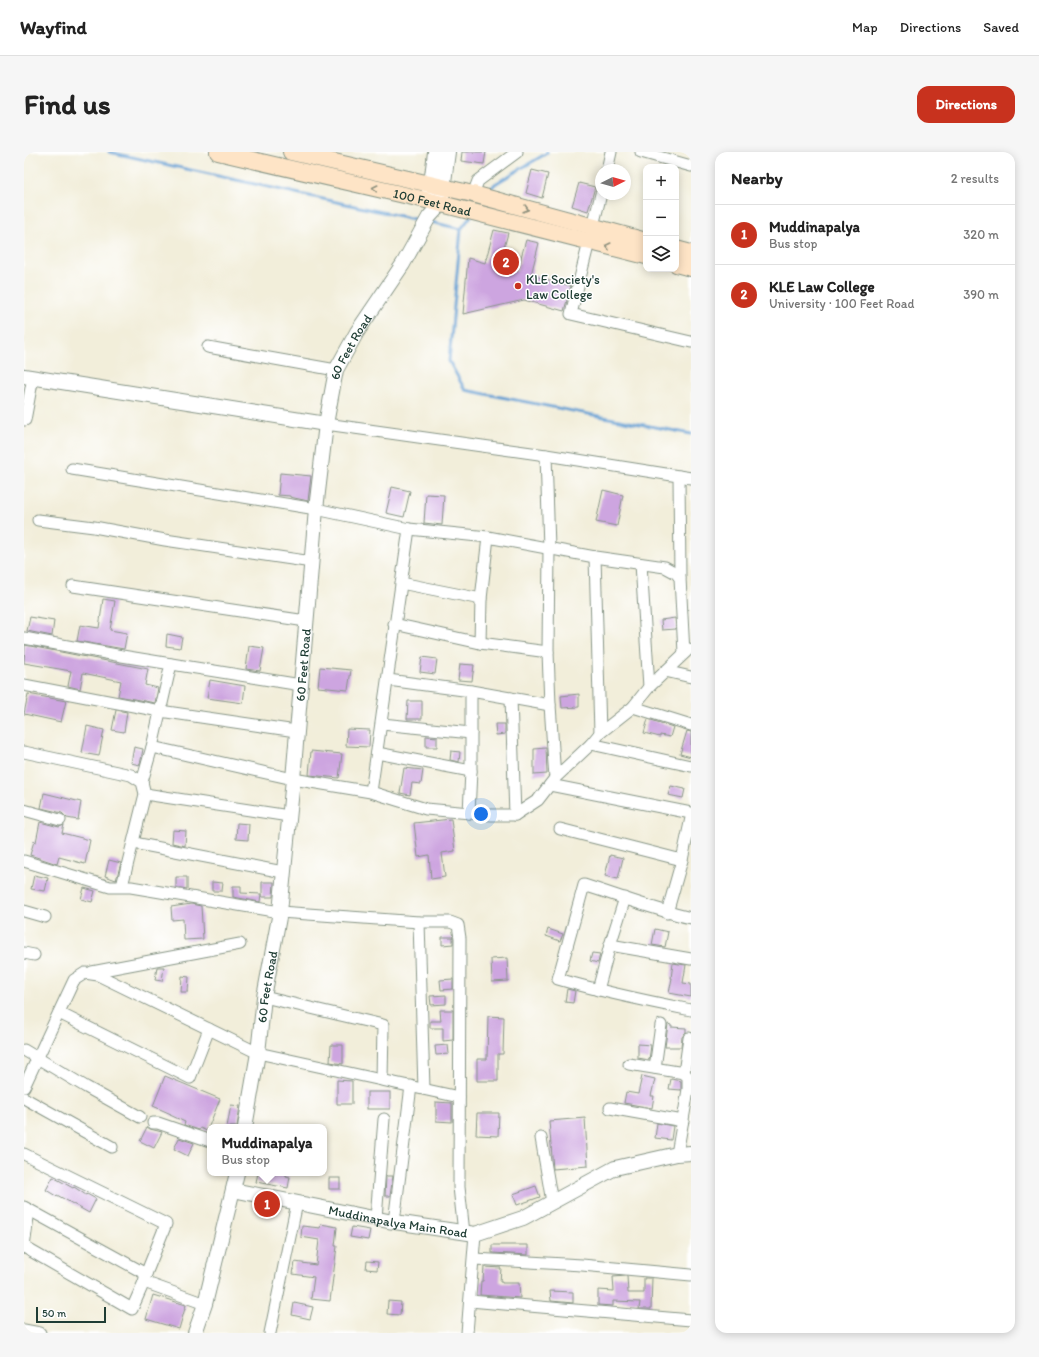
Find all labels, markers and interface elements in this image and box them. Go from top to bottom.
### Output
text: Wayfind [20,16,87,39]
text: Map [852,19,878,36]
text: Directions [900,19,961,36]
text: Saved [983,19,1019,36]
button: Directions [917,86,1015,123]
text: Find us [24,87,111,121]
north arrow [595,164,631,200]
map controls [643,164,679,272]
button: + [643,164,679,200]
text: Nearby [731,168,783,188]
text: 2 results [951,171,999,186]
one-way arrow [371,185,378,193]
street label: 100 Feet Road [392,185,473,219]
button: − [643,200,679,236]
one-way arrow [523,204,530,213]
text: Muddinapalya [769,218,860,236]
text: 1 [741,227,747,242]
text: 320 m [963,227,999,242]
button: layers [643,236,679,272]
text: Bus stop [769,236,817,251]
one-way arrow [605,243,611,251]
pin: 2 [493,247,519,277]
place label: KLE Society's Law College [526,272,600,302]
text: KLE Law College [769,278,875,296]
marker: KLE Society's Law College [513,281,523,291]
text: 2 [741,287,747,302]
text: 390 m [963,287,999,302]
text: University · 100 Feet Road [769,296,915,311]
street label: 60 Feet Road [327,311,374,381]
street label: 60 Feet Road [292,628,313,702]
your location [471,804,491,824]
street label: 60 Feet Road [254,949,280,1023]
popup [207,1124,327,1176]
text: Muddinapalya [222,1134,313,1152]
text: Bus stop [222,1152,270,1167]
pin: 1 [254,1189,280,1219]
street label: Muddinapalya Main Road [327,1202,469,1240]
scale bar [36,1305,106,1324]
text: 50 m [42,1307,66,1320]

